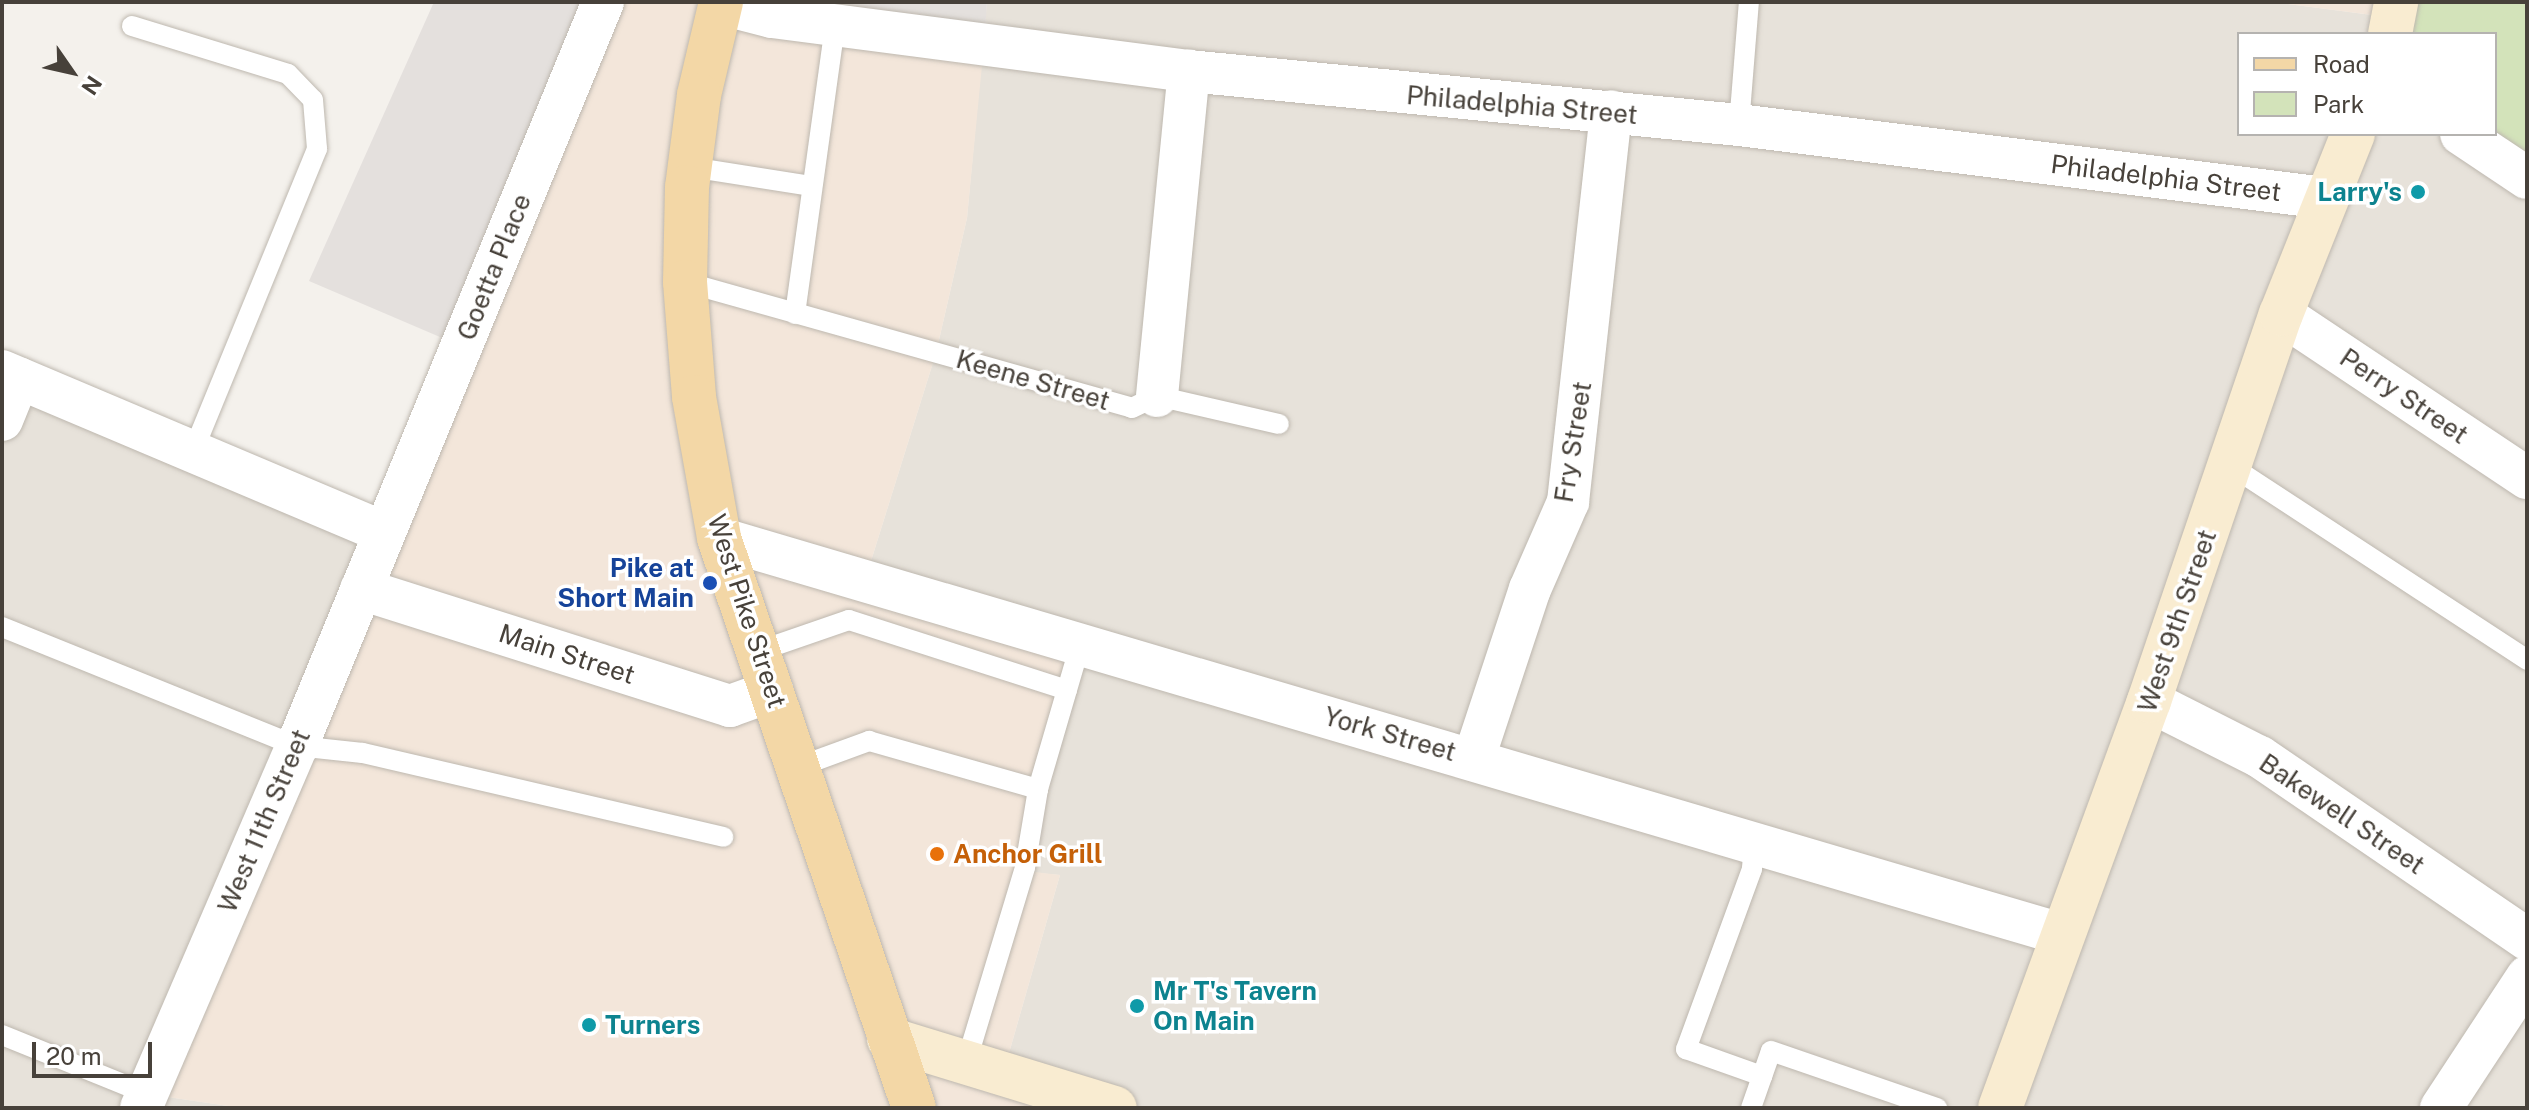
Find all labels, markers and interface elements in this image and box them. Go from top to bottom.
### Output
north arrow [32,32,112,112]
legend [2237,32,2497,136]
text: Road [2313,50,2370,78]
text: N [76,71,107,100]
street label: Philadelphia Street [1405,79,1639,131]
text: Park [2313,90,2364,118]
street label: Philadelphia Street [2049,148,2283,208]
place label: Larry's [2317,176,2402,208]
marker: Larry's [2409,183,2427,201]
street label: Goetta Place [451,189,537,345]
street label: Perry Street [2334,342,2474,450]
street label: Keene Street [953,343,1113,417]
street label: Fry Street [1548,379,1598,505]
street label: West Pike Street [701,510,793,712]
street label: West 9th Street [2131,526,2223,716]
place label: Pike at Short Main [557,552,694,614]
marker: Pike at Short Main [701,574,719,592]
street label: Main Street [495,617,639,691]
street label: York Street [1320,700,1460,768]
street label: West 11th Street [211,725,317,917]
street label: Bakewell Street [2253,747,2431,881]
place label: Anchor Grill [953,838,1103,870]
marker: Anchor Grill [928,845,946,863]
place label: Mr T's Tavern On Main [1153,975,1317,1036]
marker: Mr T's Tavern On Main [1128,997,1146,1015]
place label: Turners [605,1009,700,1041]
marker: Turners [580,1016,598,1034]
scale bar [36,1026,156,1076]
text: 20 m [46,1042,102,1070]

